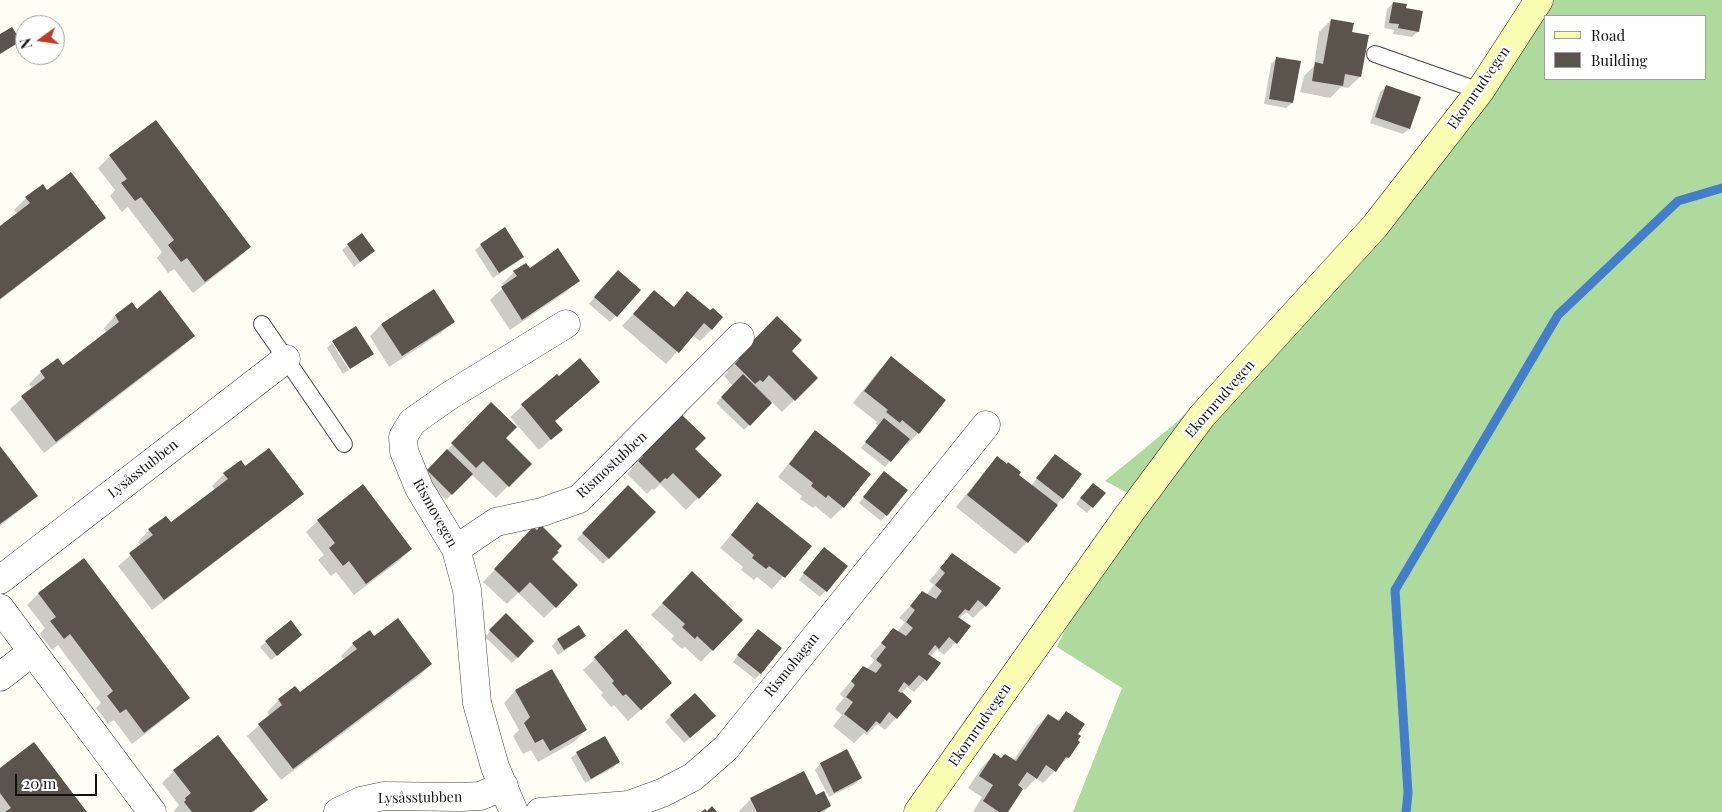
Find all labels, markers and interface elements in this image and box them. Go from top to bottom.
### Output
north arrow [15,15,65,65]
legend [1544,15,1707,80]
text: Road [1591,25,1625,45]
text: N [15,36,36,51]
street label: Ekornrudvegen [1444,43,1514,133]
text: Building [1591,50,1647,70]
street label: Ekornrudvegen [1182,357,1258,441]
street label: Rismostubben [573,428,651,502]
street label: Lysåsstubben [105,436,181,502]
street label: Rismovegen [409,476,461,550]
street label: Rismohagan [761,630,823,700]
street label: Ekornrudvegen [945,680,1015,770]
scale bar [18,764,100,796]
text: 20 m [23,773,56,793]
street label: Lysåsstubben [378,789,462,807]

